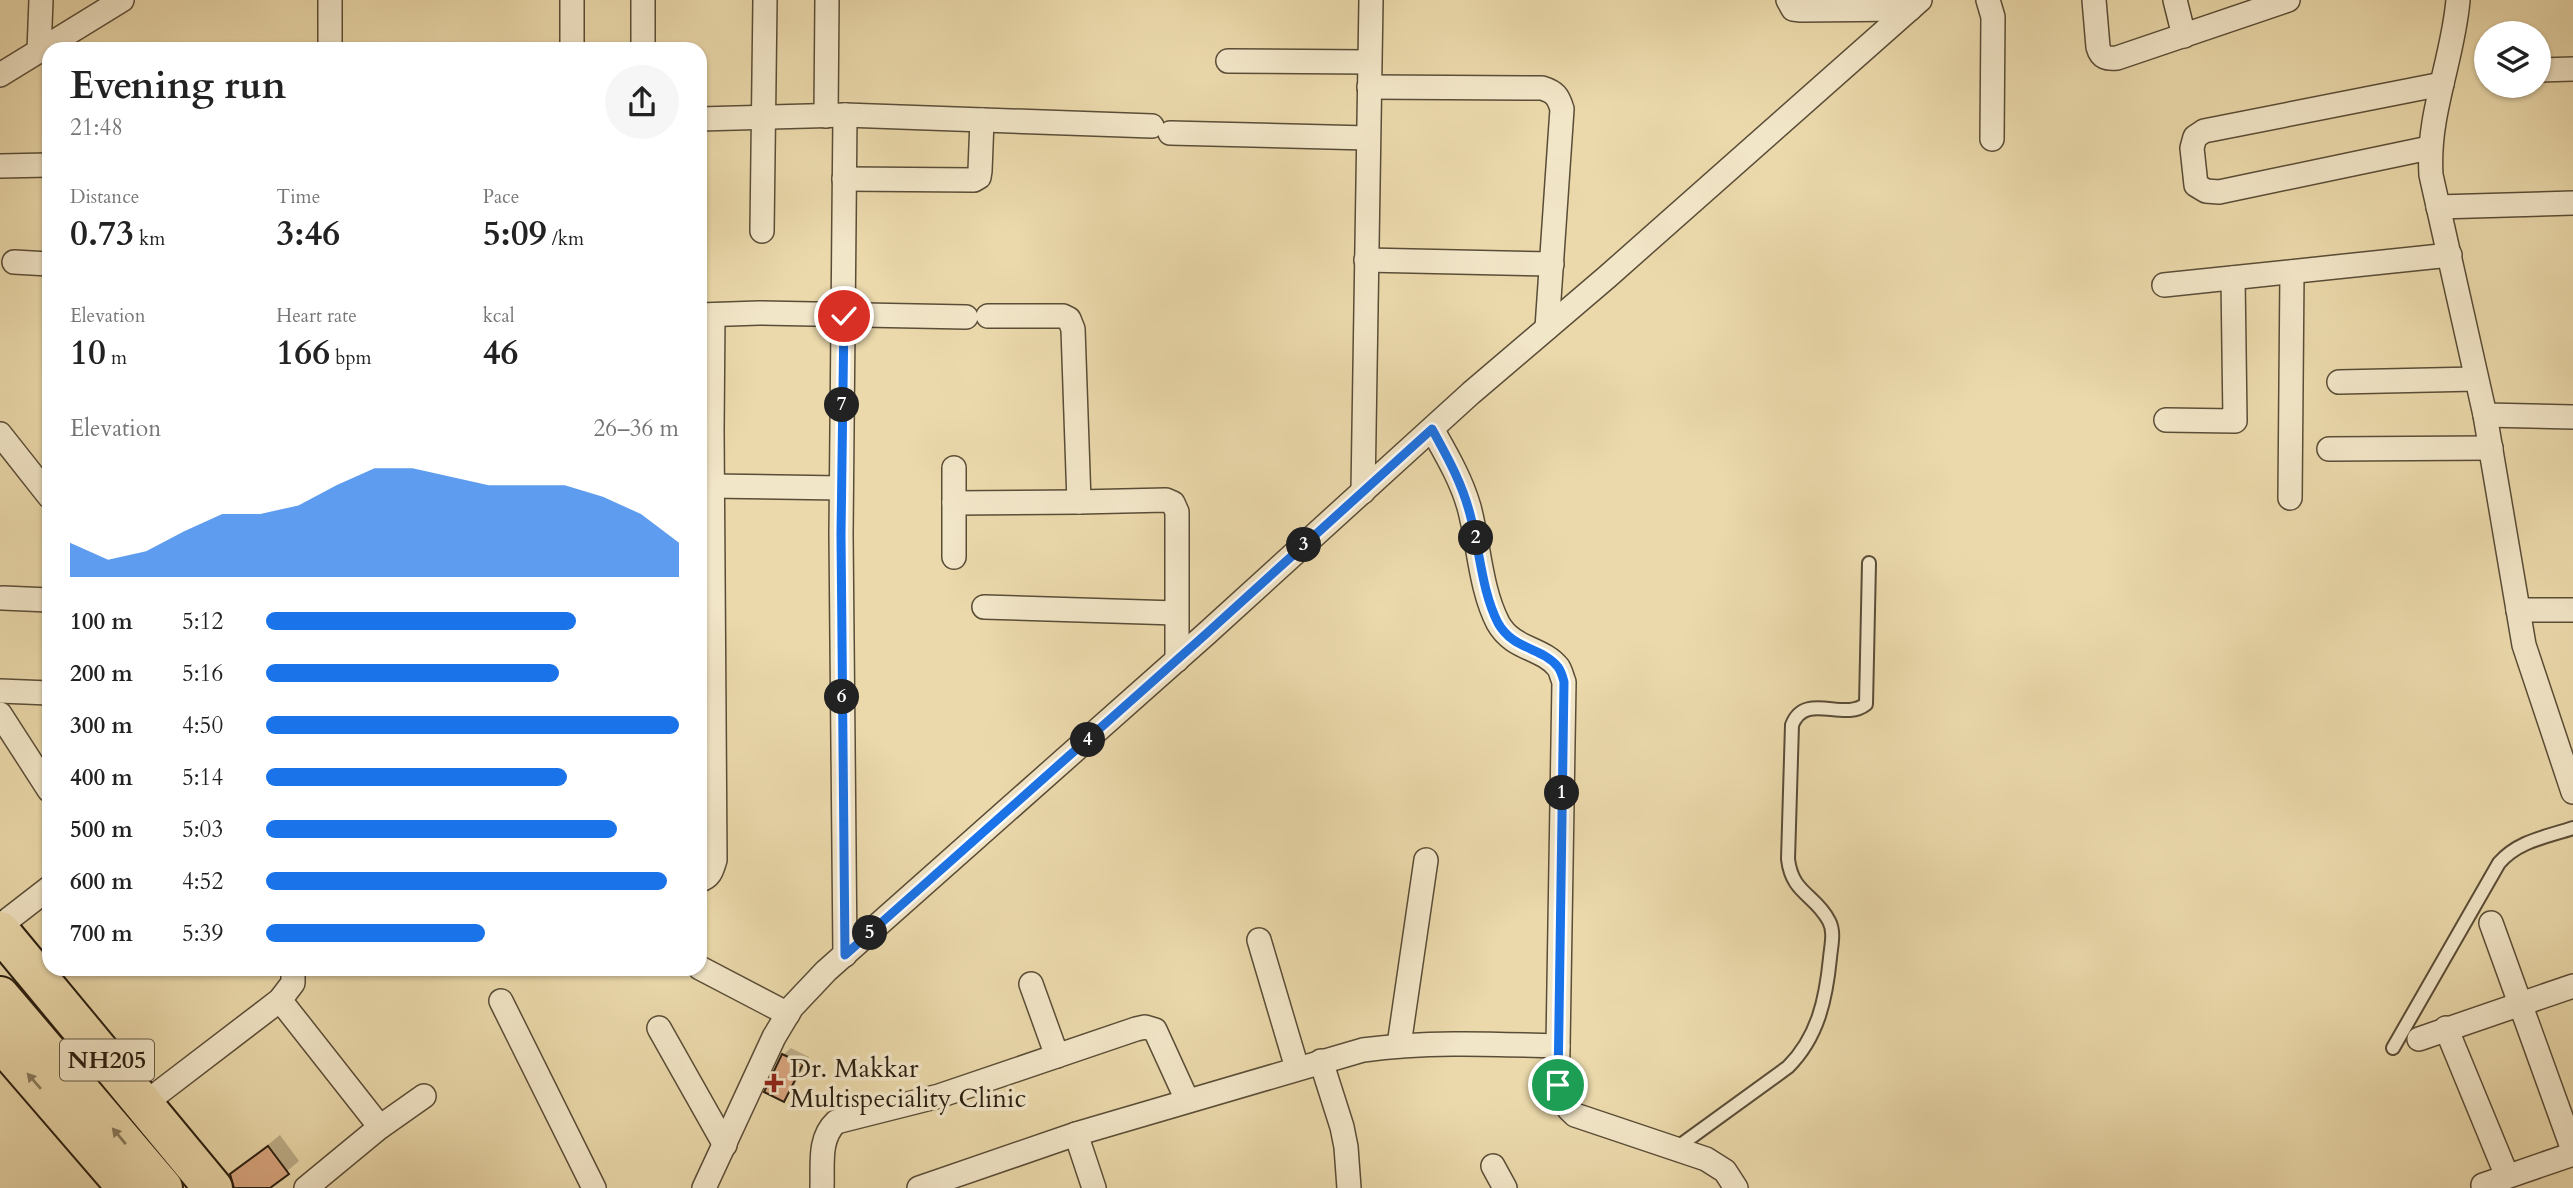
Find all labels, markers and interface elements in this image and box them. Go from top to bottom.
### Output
map controls [2474,21,2551,98]
button: layers [2474,21,2551,98]
text: Evening run [70,60,286,112]
button: share [605,65,679,139]
text: 21:48 [70,112,123,143]
text: Distance [70,184,139,210]
text: Time [276,184,320,210]
text: Pace [483,184,519,210]
text: 0.73 [70,210,134,258]
text: 3:46 [276,210,340,258]
text: 5:09 [483,210,547,258]
text: km [134,226,165,252]
text: /km [547,226,584,252]
pin [814,286,874,346]
icon: check [825,297,863,335]
text: Elevation [70,303,145,329]
text: Heart rate [276,303,357,329]
text: kcal [483,303,515,329]
text: 10 [70,329,106,377]
text: 166 [276,329,330,377]
text: 46 [483,329,519,377]
text: m [106,345,127,371]
text: bpm [330,345,372,371]
pin: 7 [824,388,860,422]
text: 7 [837,391,846,417]
text: Elevation [70,413,161,444]
text: 26–36 m [594,413,679,444]
pin: 2 [1458,520,1494,556]
text: 2 [1471,524,1480,550]
pin: 3 [1286,528,1322,562]
text: 3 [1299,531,1308,557]
text: 100 m [70,606,133,637]
text: 5:12 [182,606,223,637]
text: 200 m [70,658,133,689]
text: 5:16 [182,658,223,689]
pin: 6 [824,680,860,714]
text: 6 [837,683,846,709]
text: 300 m [70,710,133,741]
text: 4:50 [182,710,223,741]
pin: 4 [1070,722,1106,758]
text: 4 [1083,726,1092,752]
text: 400 m [70,762,133,793]
text: 5:14 [182,762,223,793]
pin: 1 [1544,776,1580,810]
text: 1 [1557,779,1566,805]
text: 500 m [70,814,133,845]
text: 5:03 [182,814,223,845]
text: 600 m [70,866,133,897]
text: 4:52 [182,866,223,897]
pin: 5 [852,916,888,950]
text: 700 m [70,918,133,949]
text: 5:39 [182,918,223,949]
text: 5 [865,919,874,945]
road number: NH205 [60,1040,154,1080]
place label: Dr. Makkar Multispeciality Clinic [790,1051,1026,1116]
pin [1528,1055,1588,1115]
icon: arrive [1539,1066,1577,1104]
one-way arrow [26,1072,42,1090]
marker: Dr. Makkar Multispeciality Clinic [764,1073,784,1093]
one-way arrow [111,1127,127,1145]

